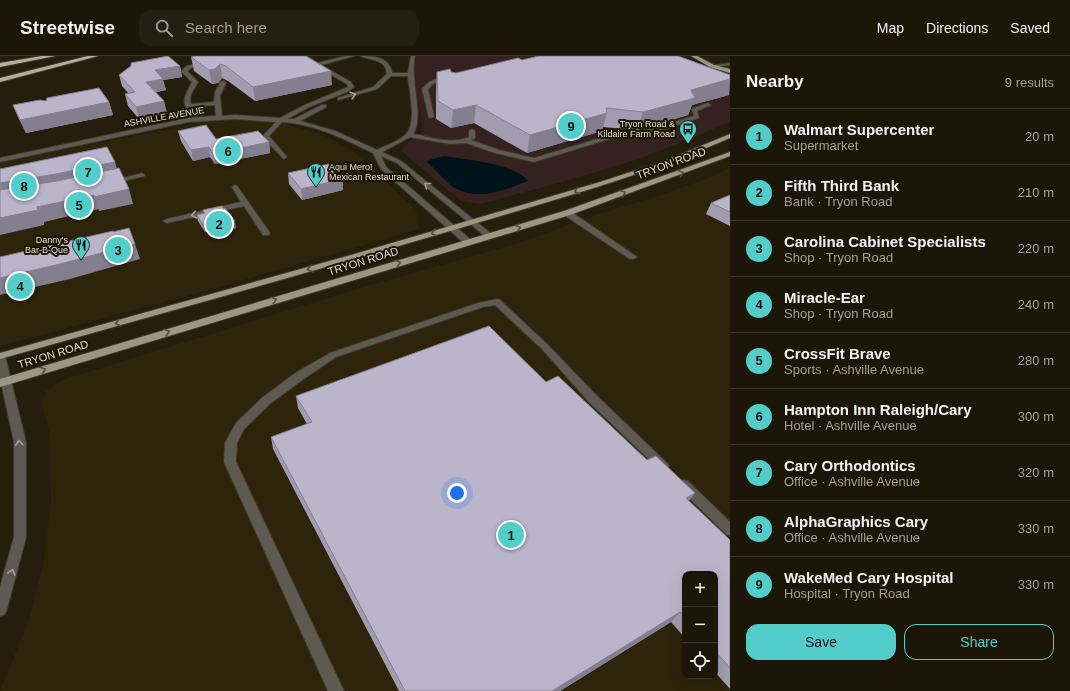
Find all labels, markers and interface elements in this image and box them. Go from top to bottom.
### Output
search box [139,10,419,46]
text: Streetwise [20,17,115,38]
icon: search [153,17,175,39]
text: Search here [185,19,267,36]
text: Map [877,20,904,36]
text: Directions [926,20,988,36]
text: Saved [1010,20,1050,36]
text: Nearby [746,72,804,91]
text: 9 results [1005,75,1054,90]
one-way arrow [349,91,356,100]
street label: ASHVILLE AVENUE [123,105,205,129]
pin: 9 [558,111,584,141]
place label: Tryon Road & Kildaire Farm Road [597,119,675,139]
bus stop icon: Tryon Road & Kildaire Farm Road [678,119,698,144]
text: Walmart Supercenter [784,121,934,138]
text: 1 [755,129,763,144]
text: 20 m [1025,129,1054,144]
pin: 6 [215,136,241,166]
text: Supermarket [784,138,858,153]
street label: TRYON ROAD [635,145,707,181]
pin: 7 [75,157,101,187]
restaurant icon: Aqui Mero! Mexican Restaurant [306,162,326,187]
place label: Aqui Mero! Mexican Restaurant [329,162,410,182]
one-way arrow [678,169,685,177]
pin: 8 [11,171,37,201]
text: Fifth Third Bank [784,177,899,194]
one-way arrow [424,182,431,189]
text: 2 [755,185,763,200]
text: 210 m [1018,185,1054,200]
one-way arrow [574,187,580,195]
pin: 5 [66,190,92,220]
one-way arrow [620,190,627,198]
text: Bank · Tryon Road [784,194,892,209]
pin: 2 [206,209,232,239]
one-way arrow [191,210,197,218]
one-way arrow [514,224,521,233]
one-way arrow [431,228,438,237]
text: Carolina Cabinet Specialists [784,233,986,250]
place label: Danny's Bar-B-Que [25,235,68,255]
restaurant icon: Danny's Bar-B-Que [71,235,91,260]
pin: 3 [105,235,131,265]
text: 3 [755,241,763,256]
text: 220 m [1018,241,1054,256]
street label: TRYON ROAD [326,245,400,277]
text: Shop · Tryon Road [784,250,893,265]
one-way arrow [395,259,402,268]
one-way arrow [306,264,313,273]
pin: 4 [7,271,33,301]
text: Miracle-Ear [784,289,865,306]
one-way arrow [270,296,277,305]
text: 4 [755,297,763,312]
text: 240 m [1018,297,1054,312]
text: Shop · Tryon Road [784,306,893,321]
one-way arrow [114,318,121,327]
one-way arrow [164,328,171,337]
street label: TRYON ROAD [16,338,90,370]
text: CrossFit Brave [784,345,891,362]
text: 5 [755,353,763,368]
text: 280 m [1018,353,1054,368]
text: Sports · Ashville Avenue [784,362,924,377]
one-way arrow [39,366,46,375]
text: Hampton Inn Raleigh/Cary [784,401,972,418]
text: 6 [755,409,763,424]
text: 300 m [1018,409,1054,424]
text: Hotel · Ashville Avenue [784,418,917,433]
one-way arrow [15,440,24,446]
text: Cary Orthodontics [784,457,916,474]
text: 7 [755,465,763,480]
text: 320 m [1018,465,1054,480]
text: Office · Ashville Avenue [784,474,920,489]
your location [447,483,467,503]
text: AlphaGraphics Cary [784,513,928,530]
pin: 1 [498,520,524,550]
text: 8 [755,521,763,536]
text: 330 m [1018,521,1054,536]
text: Office · Ashville Avenue [784,530,920,545]
one-way arrow [7,568,16,575]
text: WakeMed Cary Hospital [784,569,954,586]
map controls [682,571,718,679]
button: + [682,571,718,607]
text: 9 [755,577,763,592]
text: 330 m [1018,577,1054,592]
text: Hospital · Tryon Road [784,586,910,601]
button: − [682,607,718,643]
button: Save [746,624,896,660]
button: Share [904,624,1054,660]
button: locate [682,643,718,679]

